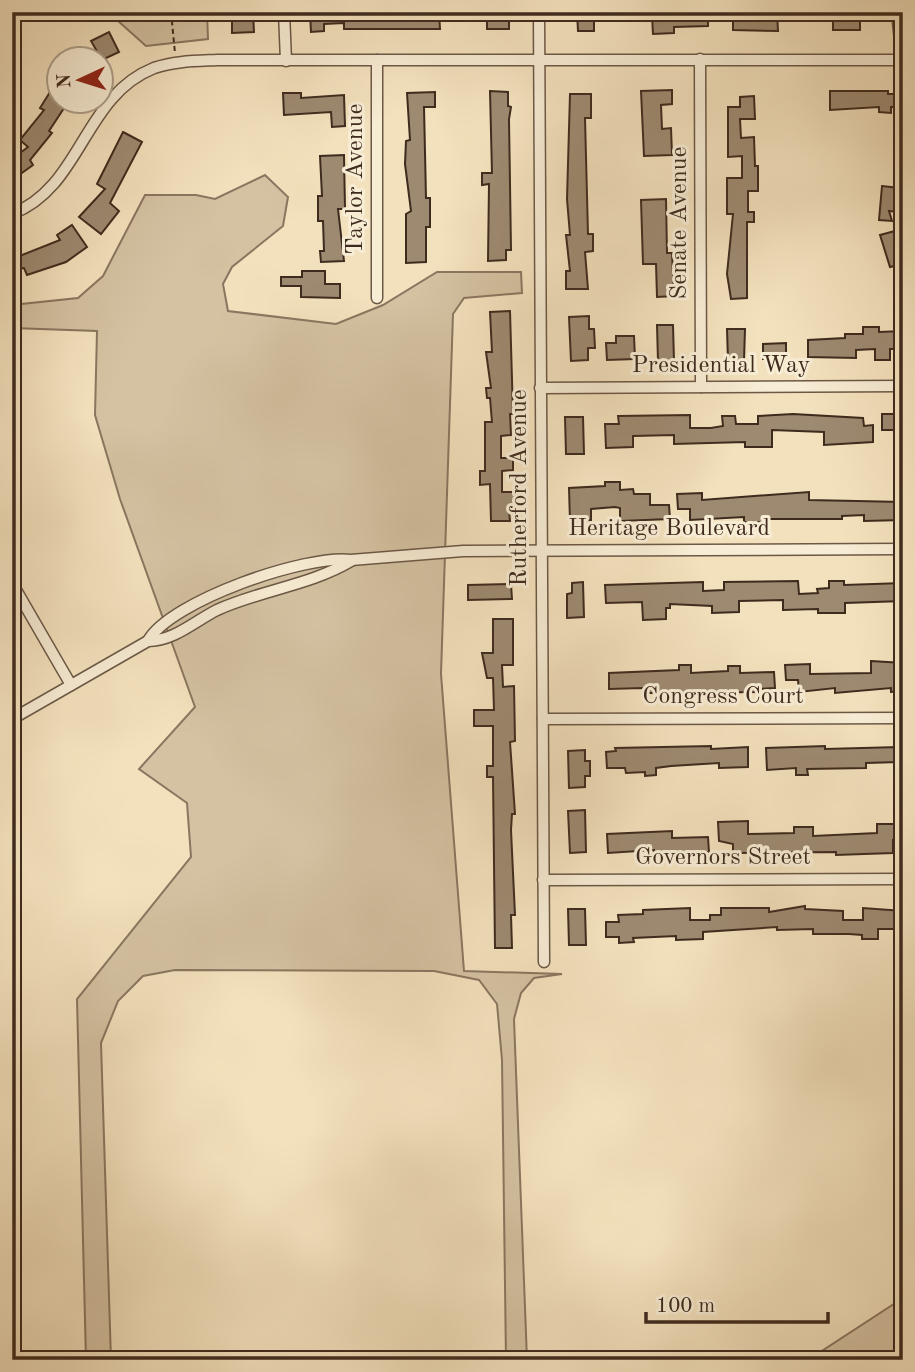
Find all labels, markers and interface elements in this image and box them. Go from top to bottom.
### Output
north arrow [46,46,116,116]
text: N [56,73,76,89]
street label: Taylor Avenue [344,103,368,255]
street label: Senate Avenue [668,146,692,300]
street label: Presidential Way [632,354,811,378]
street label: Rutherford Avenue [508,389,532,587]
street label: Heritage Boulevard [568,517,770,541]
street label: Congress Court [642,685,804,709]
street label: Governors Street [635,846,811,870]
scale bar [646,1281,828,1325]
text: 100 m [656,1296,715,1317]

